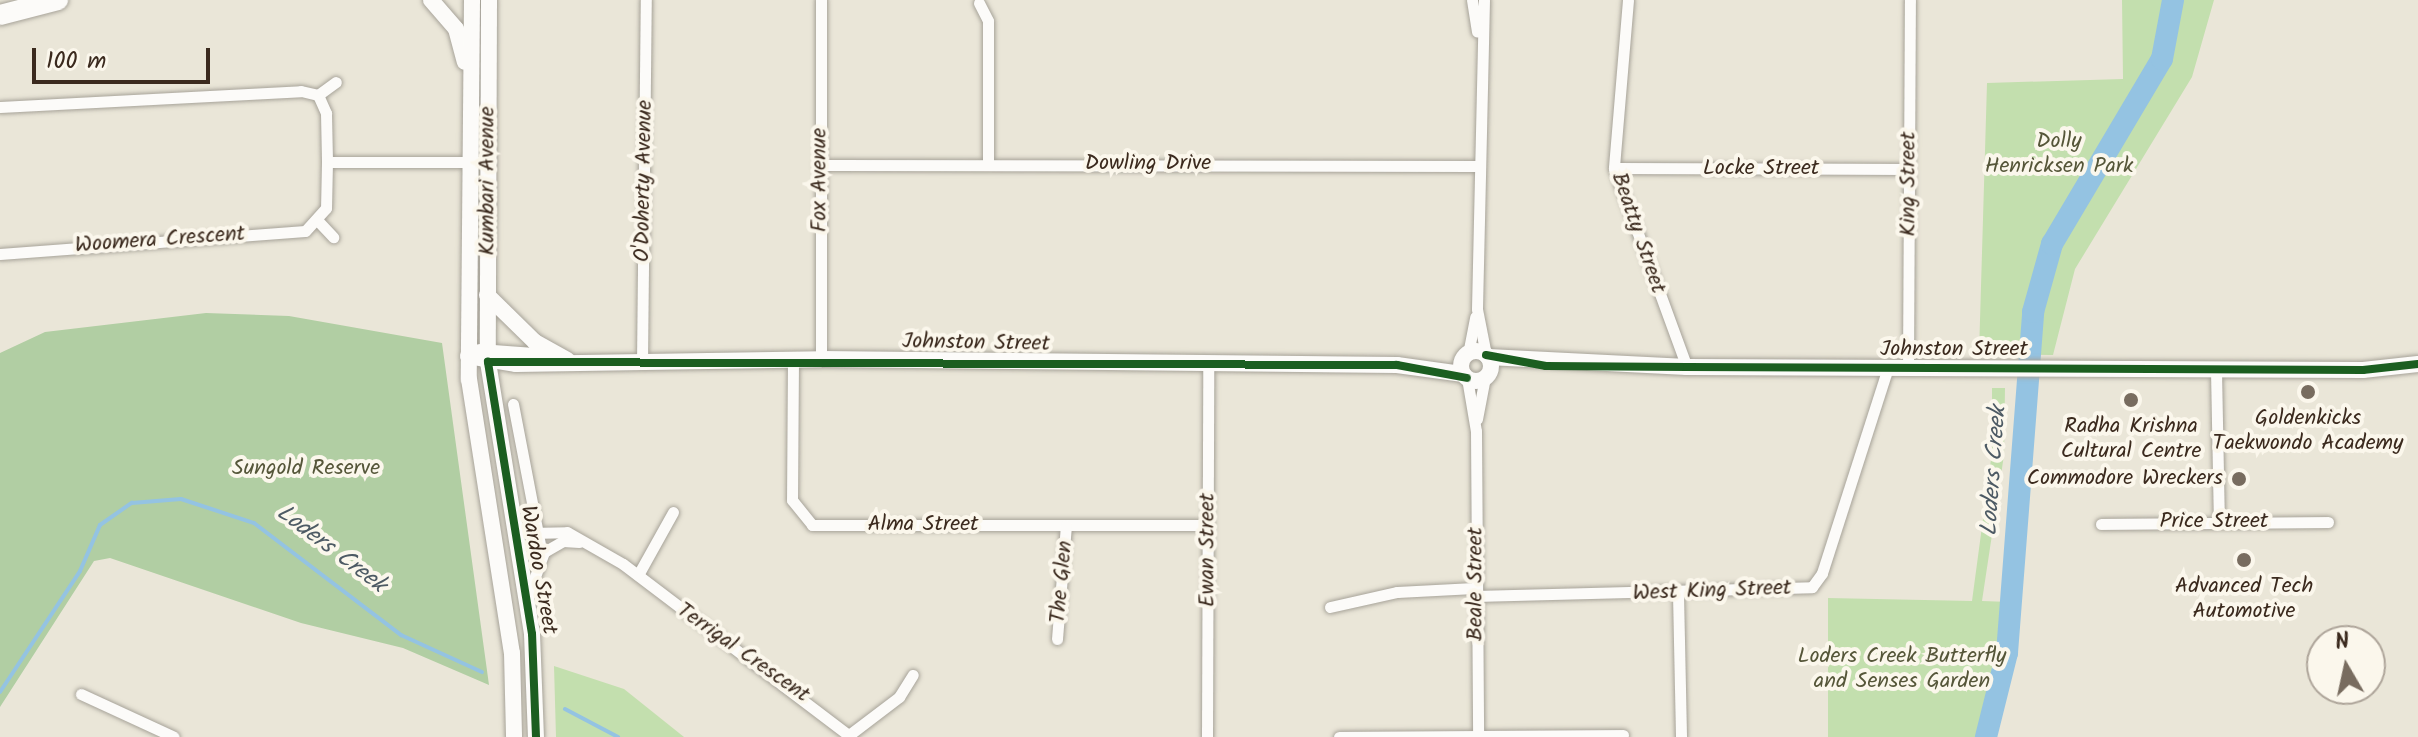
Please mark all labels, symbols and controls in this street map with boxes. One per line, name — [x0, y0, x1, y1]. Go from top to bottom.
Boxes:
scale bar — [36, 32, 214, 82]
text: 100 m — [46, 42, 106, 81]
street label: O'Doherty Avenue — [629, 100, 659, 262]
street label: Kumbari Avenue — [475, 106, 501, 256]
street label: Fox Avenue — [807, 128, 833, 232]
park label: Dolly Henricksen Park — [1985, 128, 2133, 180]
street label: King Street — [1896, 131, 1922, 237]
street label: Dowling Drive — [1085, 151, 1211, 177]
street label: Locke Street — [1703, 156, 1819, 182]
street label: Beatty Street — [1605, 169, 1671, 297]
street label: Woomera Crescent — [74, 221, 246, 259]
street label: Johnston Street — [902, 329, 1050, 357]
street label: Johnston Street — [1880, 337, 2028, 363]
marker: Goldenkicks Taekwondo Academy — [2299, 383, 2317, 401]
marker: Radha Krishna Cultural Centre — [2122, 391, 2140, 409]
water label: Loders Creek — [1975, 405, 2013, 537]
place label: Goldenkicks Taekwondo Academy — [2213, 405, 2403, 456]
place label: Radha Krishna Cultural Centre — [2061, 413, 2201, 464]
park label: Sungold Reserve — [232, 456, 380, 482]
place label: Commodore Wreckers — [2027, 466, 2223, 492]
marker: Commodore Wreckers — [2230, 470, 2248, 488]
street label: Ewan Street — [1195, 493, 1221, 607]
water label: Loders Creek — [271, 498, 391, 600]
street label: Wardoo Street — [514, 504, 562, 636]
street label: Price Street — [2160, 509, 2268, 535]
street label: Alma Street — [867, 512, 979, 538]
street label: Beale Street — [1463, 527, 1489, 641]
street label: The Glen — [1045, 540, 1079, 624]
marker: Advanced Tech Automotive — [2235, 551, 2253, 569]
place label: Advanced Tech Automotive — [2175, 573, 2313, 624]
street label: West King Street — [1632, 575, 1792, 607]
street label: Terrigal Crescent — [671, 597, 815, 709]
text: N — [2333, 624, 2352, 661]
north arrow — [2306, 625, 2386, 705]
park label: Loders Creek Butterfly and Senses Garden — [1798, 643, 2006, 694]

